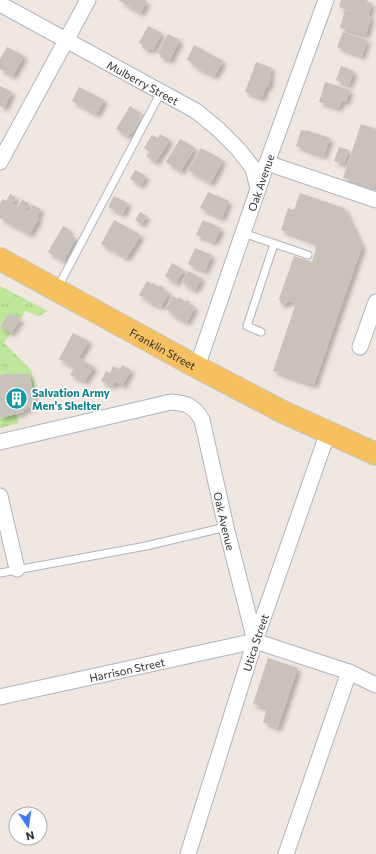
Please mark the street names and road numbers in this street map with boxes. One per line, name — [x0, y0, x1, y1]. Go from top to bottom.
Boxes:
street label: Mulberry Street — [105, 57, 182, 107]
street label: Oak Avenue — [244, 152, 276, 213]
street label: Franklin Street — [128, 325, 199, 372]
street label: Oak Avenue — [212, 490, 238, 552]
street label: Utica Street — [239, 611, 271, 673]
street label: Harrison Street — [88, 654, 166, 684]

